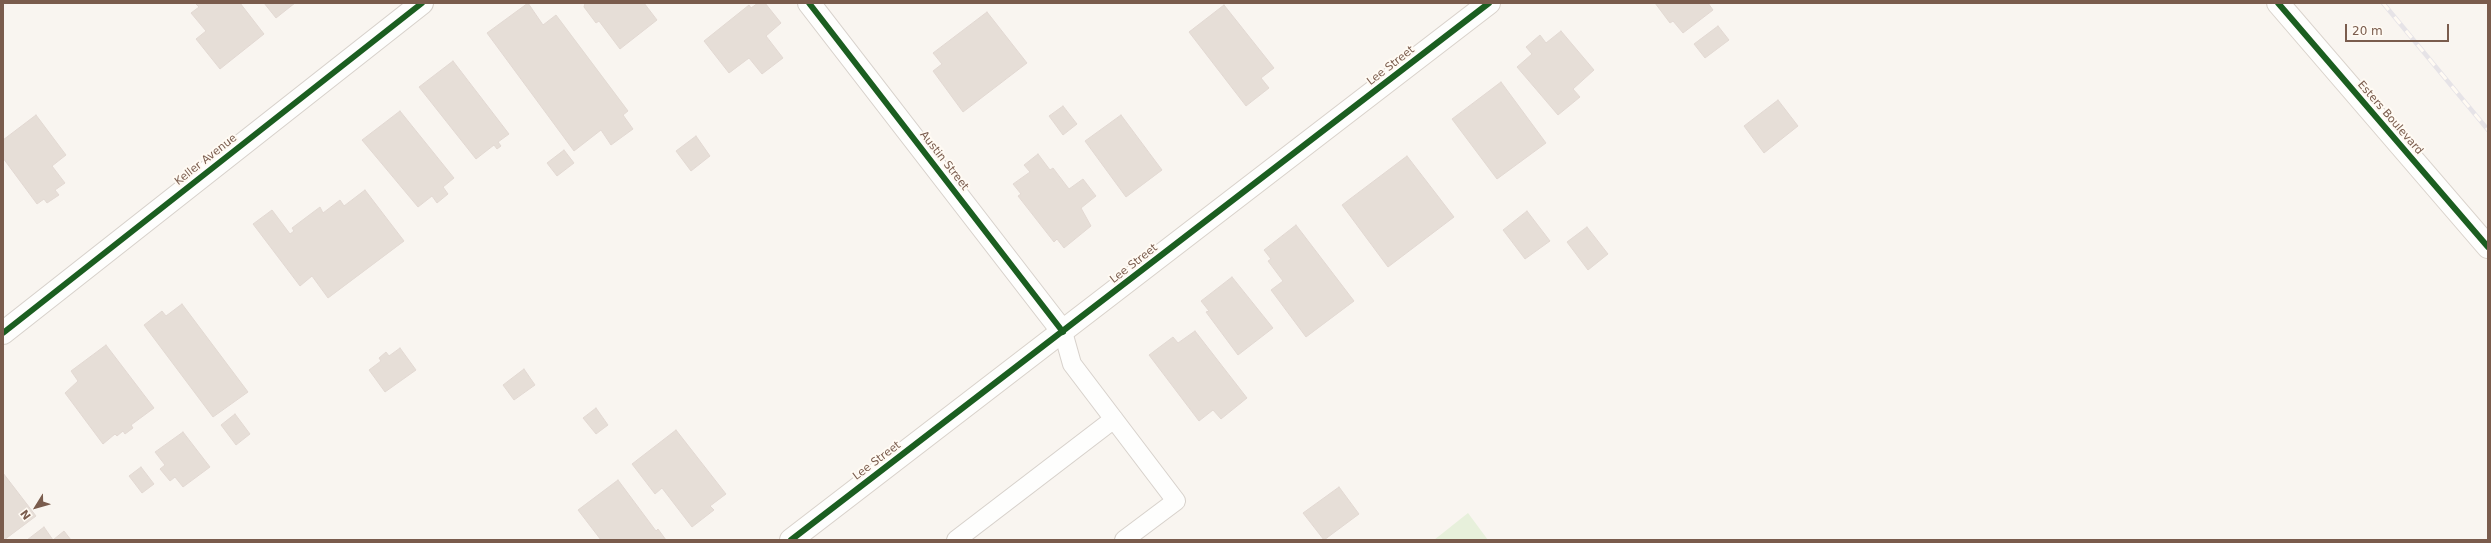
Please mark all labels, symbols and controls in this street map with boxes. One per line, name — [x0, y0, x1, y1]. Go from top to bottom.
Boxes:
scale bar — [2347, 16, 2451, 42]
text: 20 m — [2352, 24, 2383, 38]
street label: Lee Street — [1365, 43, 1417, 89]
street label: Esters Boulevard — [2354, 79, 2426, 157]
street label: Austin Street — [917, 129, 971, 193]
street label: Keller Avenue — [172, 132, 240, 188]
street label: Lee Street — [1108, 241, 1160, 287]
street label: Lee Street — [851, 439, 903, 483]
north arrow — [16, 487, 56, 527]
text: N — [18, 507, 34, 522]

